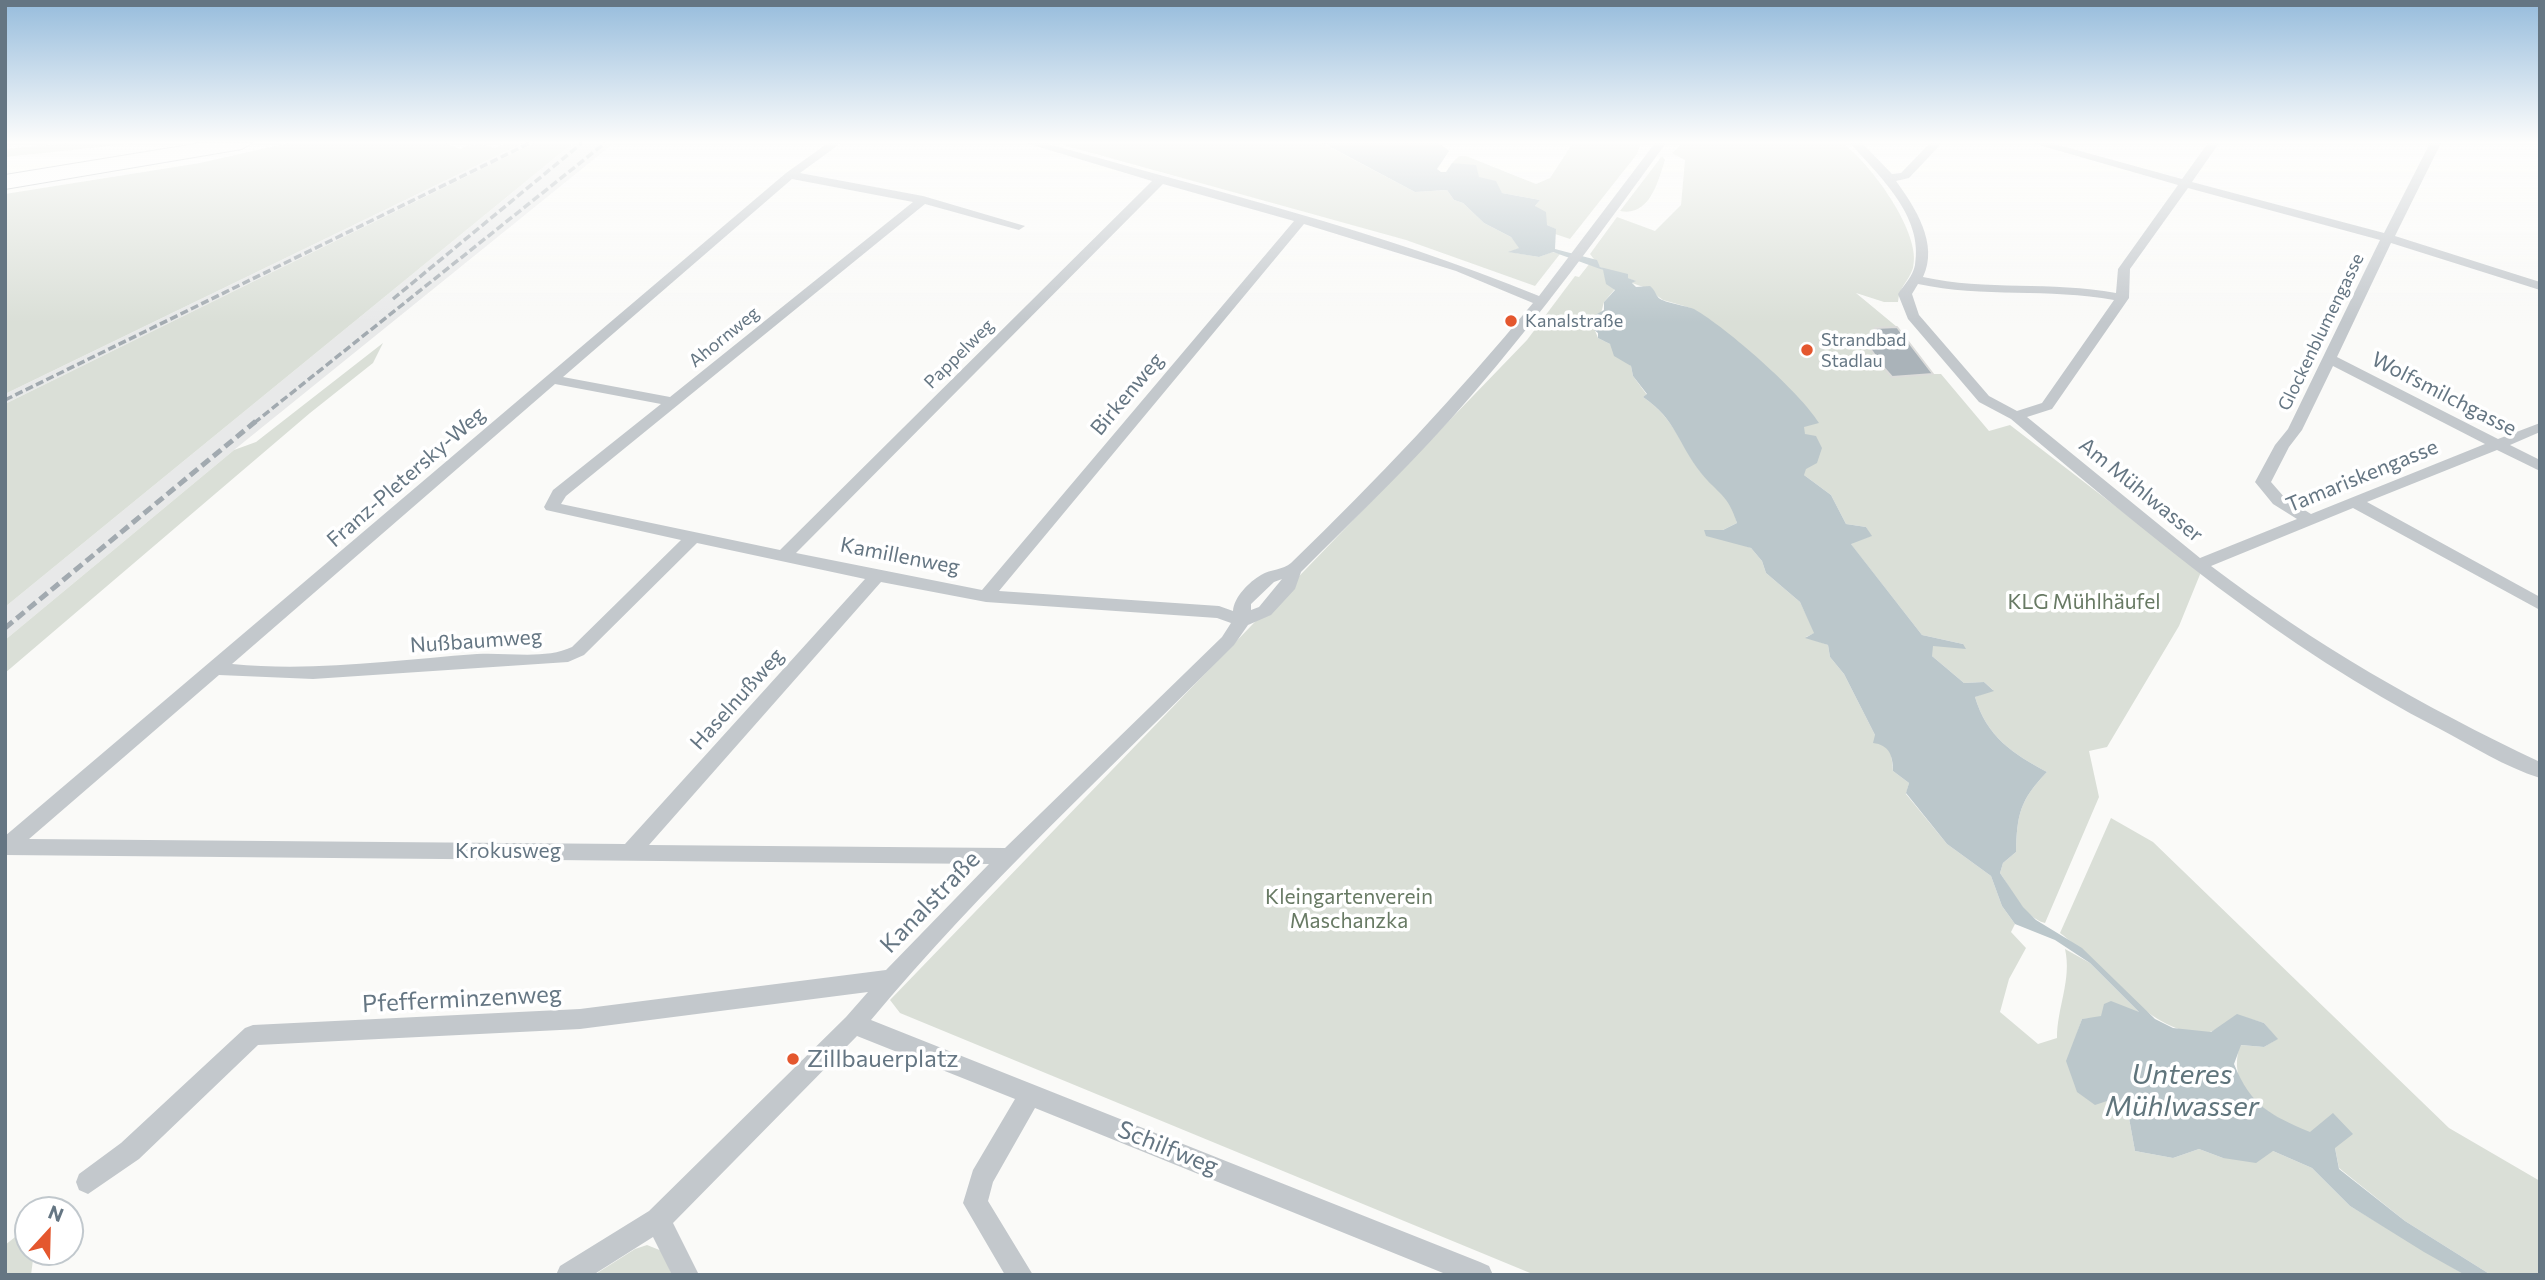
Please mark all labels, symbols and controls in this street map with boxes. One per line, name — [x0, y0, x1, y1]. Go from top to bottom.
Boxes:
street label: Glockenblumengasse — [2274, 250, 2368, 414]
street label: Ahornweg — [685, 302, 763, 372]
place label: Kanalstraße — [1525, 310, 1623, 332]
marker: Kanalstraße — [1503, 313, 1519, 329]
street label: Pappelweg — [920, 315, 998, 393]
place label: Strandbad Stadlau — [1821, 329, 1906, 372]
marker: Strandbad Stadlau — [1799, 342, 1815, 358]
street label: Wolfsmilchgasse — [2367, 347, 2521, 441]
street label: Birkenweg — [1085, 348, 1169, 440]
street label: Franz-Pletersky-Weg — [322, 401, 490, 553]
street label: Am Mühlwasser — [2074, 432, 2208, 548]
street label: Tamariskengasse — [2282, 434, 2442, 518]
street label: Kamillenweg — [838, 532, 962, 580]
park label: KLG Mühlhäufel — [2007, 589, 2161, 615]
street label: Nußbaumweg — [409, 624, 543, 658]
street label: Haselnußweg — [685, 643, 789, 755]
street label: Krokusweg — [455, 838, 561, 864]
street label: Kanalstraße — [874, 845, 986, 959]
park label: Kleingartenverein Maschanzka — [1265, 884, 1433, 934]
street label: Pfefferminzenweg — [361, 979, 563, 1019]
place label: Zillbauerplatz — [807, 1045, 958, 1073]
marker: Zillbauerplatz — [785, 1051, 801, 1067]
water label: Unteres Mühlwasser — [2105, 1058, 2259, 1124]
street label: Schilfweg — [1114, 1115, 1222, 1181]
north arrow — [14, 1196, 84, 1266]
text: N — [45, 1200, 67, 1226]

